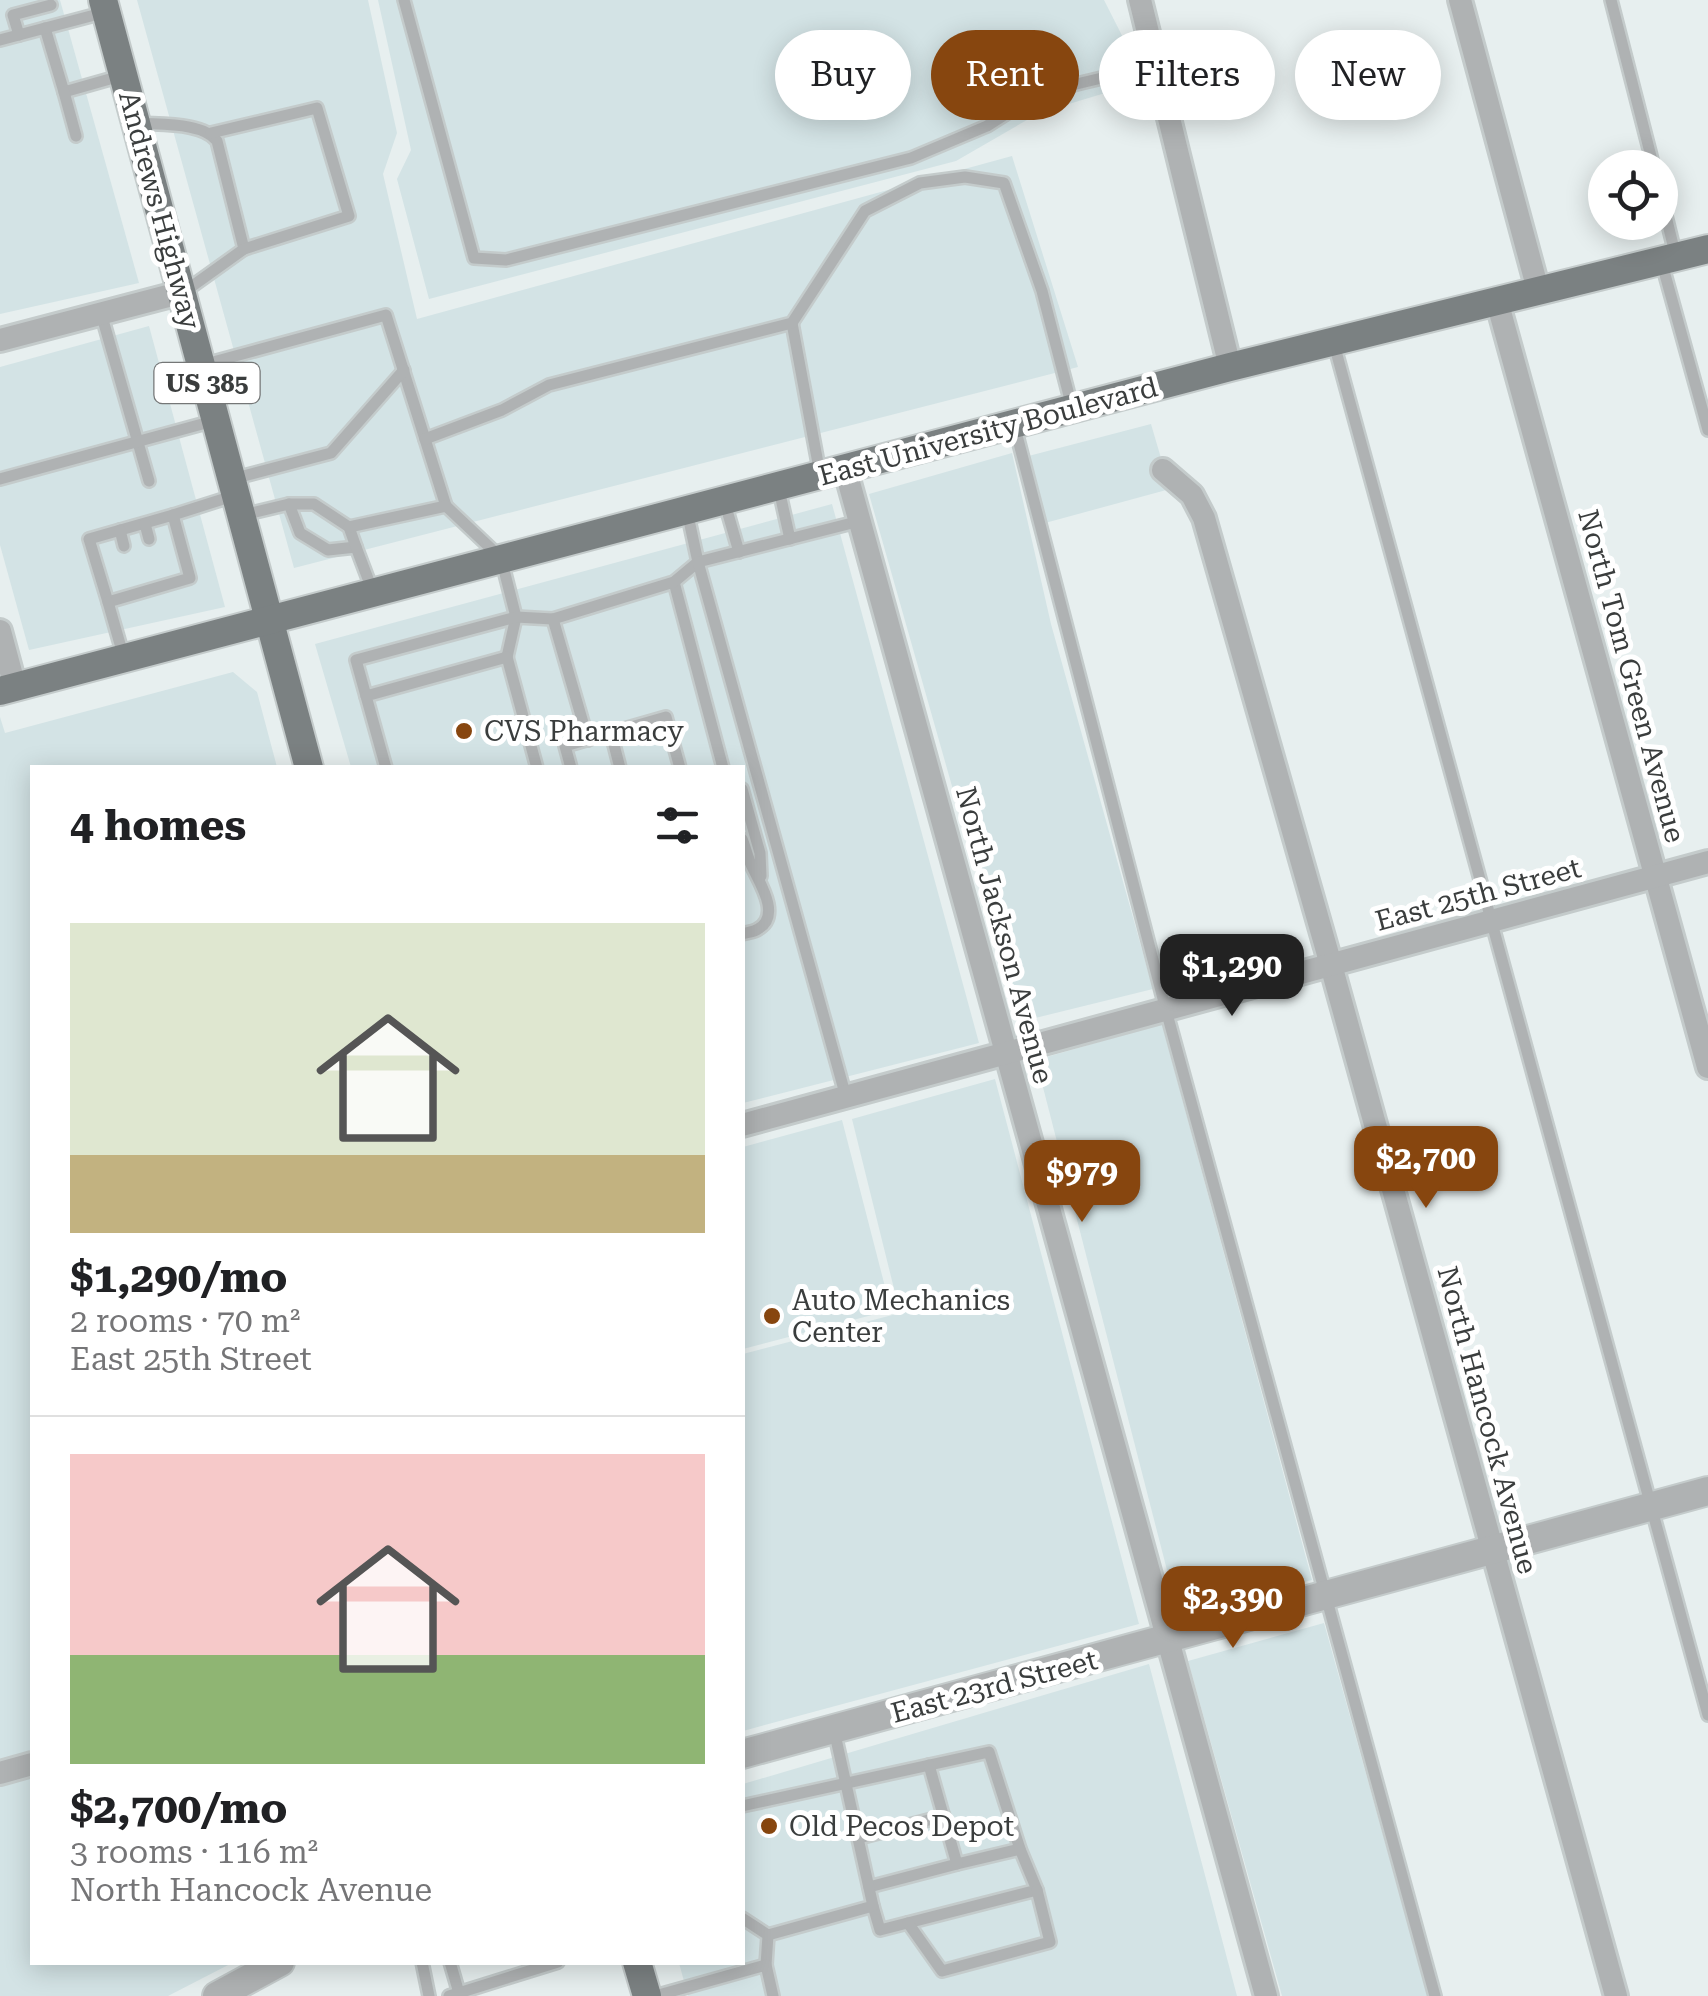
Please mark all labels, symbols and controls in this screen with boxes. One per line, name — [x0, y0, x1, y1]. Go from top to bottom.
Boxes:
chip: Buy — [775, 30, 911, 120]
chip: Rent — [931, 30, 1079, 120]
chip: Filters — [1099, 30, 1275, 120]
chip: New — [1295, 30, 1441, 120]
street label: Andrews Highway — [112, 88, 207, 333]
map controls — [1588, 150, 1678, 240]
button: locate — [1588, 150, 1678, 240]
road number: US 385 — [154, 363, 260, 403]
street label: East University Boulevard — [815, 370, 1161, 493]
street label: North Tom Green Avenue — [1571, 506, 1692, 846]
place label: CVS Pharmacy — [484, 715, 684, 748]
marker: CVS Pharmacy — [453, 720, 475, 742]
street label: North Jackson Avenue — [949, 783, 1060, 1087]
icon: filters — [650, 798, 705, 853]
text: 4 homes — [70, 801, 246, 850]
street label: East 25th Street — [1372, 851, 1584, 938]
pin: $1,290 — [1151, 934, 1313, 1019]
text: $1,290 — [1182, 947, 1282, 985]
icon: home — [298, 988, 478, 1168]
pin: $2,700 — [1345, 1126, 1507, 1211]
text: $2,700 — [1376, 1139, 1476, 1177]
pin: $979 — [1023, 1140, 1141, 1225]
text: $979 — [1046, 1153, 1118, 1191]
text: $1,290/mo — [70, 1253, 287, 1302]
street label: North Hancock Avenue — [1431, 1263, 1544, 1577]
place label: Auto Mechanics Center — [792, 1284, 1010, 1349]
text: 2 rooms · 70 m² — [70, 1302, 300, 1340]
marker: Auto Mechanics Center — [761, 1305, 783, 1327]
text: East 25th Street — [70, 1340, 312, 1378]
icon: home — [298, 1519, 478, 1699]
pin: $2,390 — [1152, 1566, 1314, 1651]
text: $2,390 — [1183, 1579, 1283, 1617]
street label: East 23rd Street — [887, 1643, 1101, 1730]
text: $2,700/mo — [70, 1784, 287, 1833]
place label: Old Pecos Depot — [789, 1810, 1014, 1843]
marker: Old Pecos Depot — [758, 1815, 780, 1837]
text: 3 rooms · 116 m² — [70, 1833, 318, 1871]
text: North Hancock Avenue — [70, 1871, 432, 1909]

